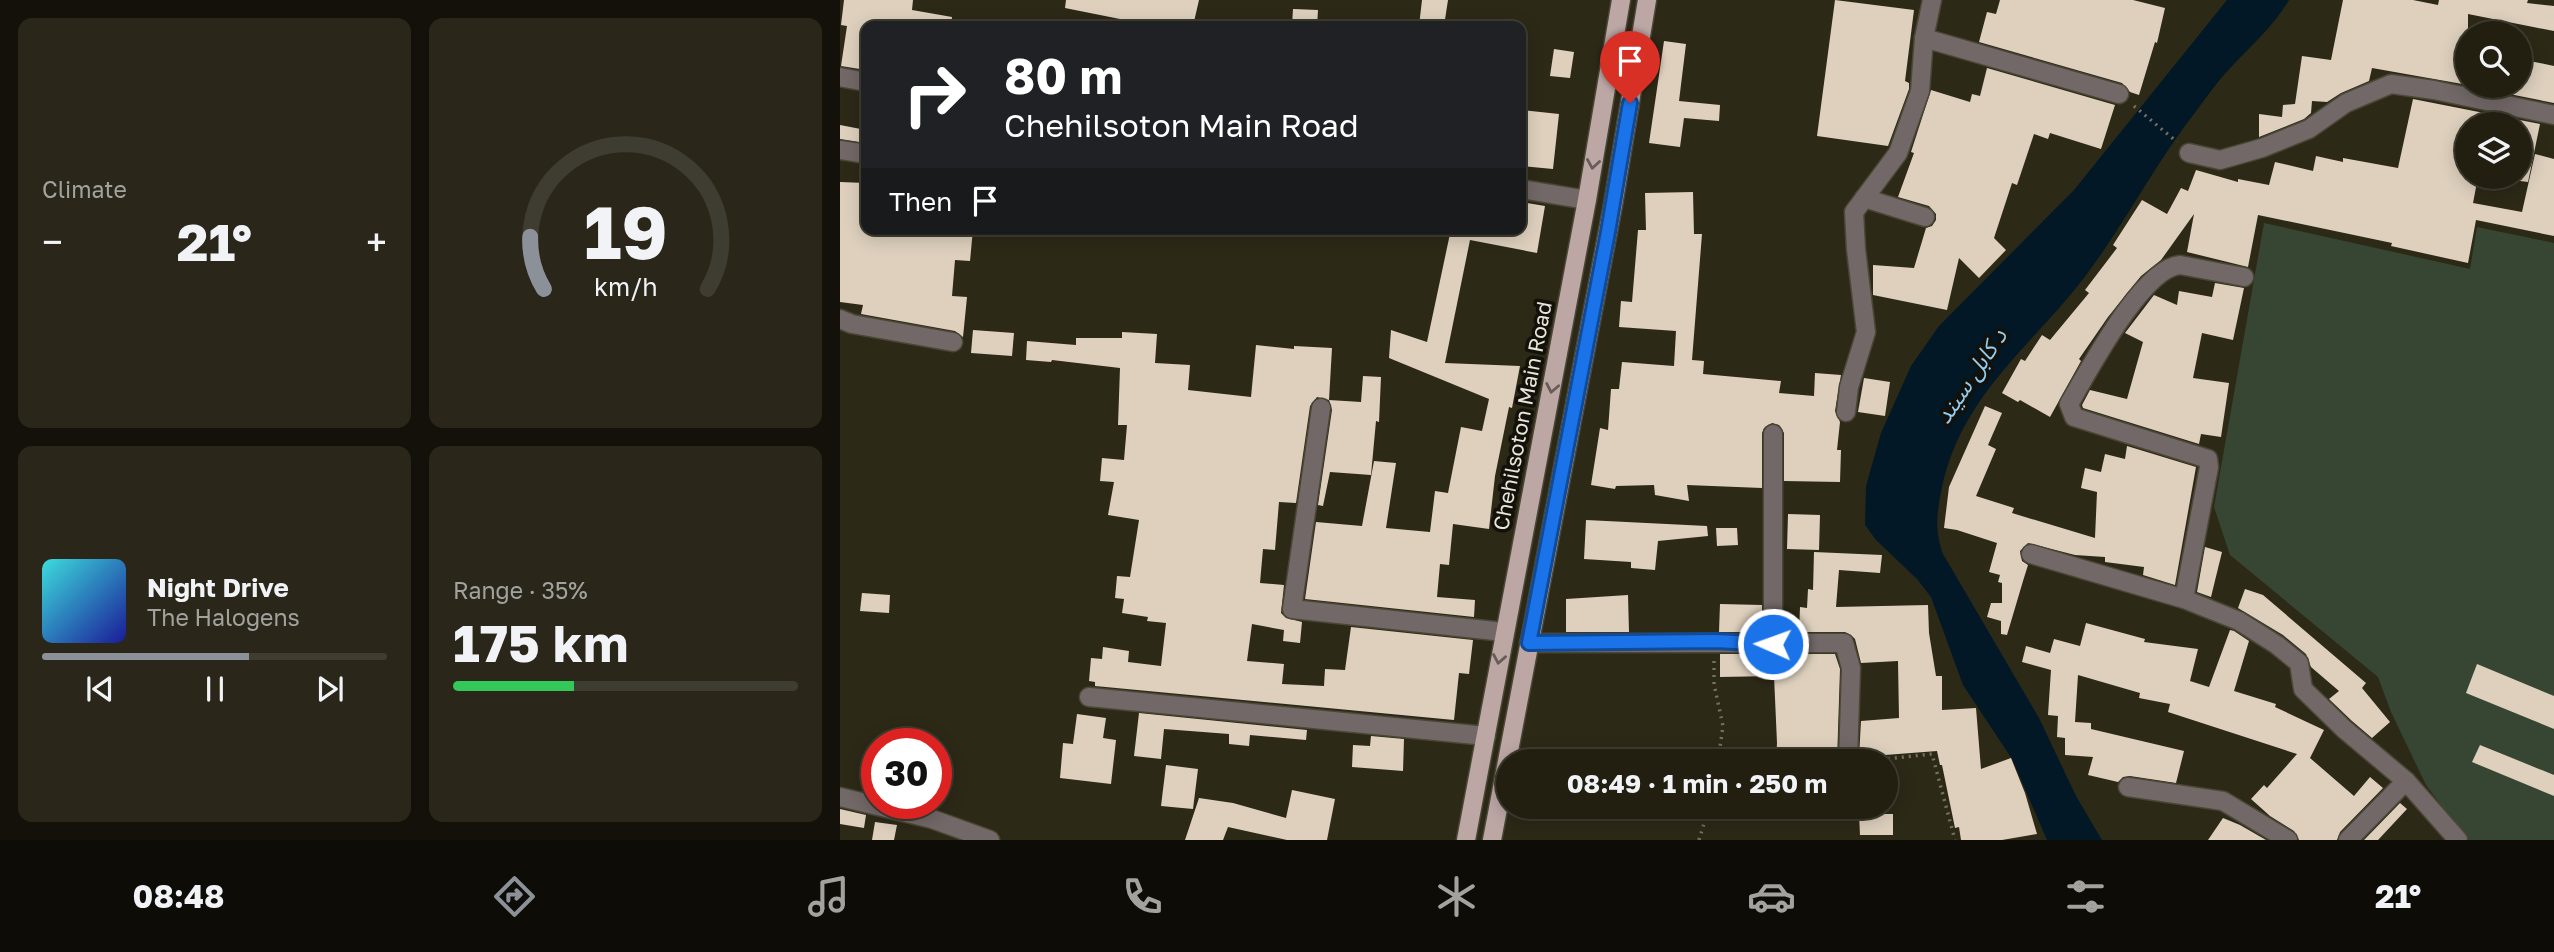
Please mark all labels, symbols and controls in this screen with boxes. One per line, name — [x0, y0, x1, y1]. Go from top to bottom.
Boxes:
map controls — [2455, 21, 2532, 189]
button: search — [2455, 21, 2532, 98]
pin — [1600, 31, 1660, 103]
icon: arrive — [1611, 42, 1649, 80]
text: 80 m — [1004, 46, 1122, 105]
icon: right — [889, 49, 980, 140]
text: Chehilsoton Main Road — [1004, 106, 1359, 144]
button: layers — [2455, 112, 2532, 189]
one-way arrow — [1586, 158, 1601, 170]
text: Climate — [42, 175, 127, 203]
icon: arrive — [966, 182, 1004, 220]
text: Then — [889, 186, 952, 217]
text: 19 — [584, 188, 667, 275]
text: 21° — [177, 210, 252, 272]
text: − — [42, 219, 63, 264]
text: + — [366, 219, 387, 264]
text: km/h — [594, 271, 657, 302]
street label: Chehilsoton Main Road — [1487, 299, 1557, 533]
water label: د کابل سيند — [1928, 322, 2013, 429]
one-way arrow — [1546, 382, 1561, 394]
text: Night Drive — [147, 572, 289, 603]
text: Range · 35% — [453, 576, 588, 604]
text: The Halogens — [147, 603, 300, 631]
position arrow — [1736, 607, 1810, 681]
text: 175 km — [453, 611, 629, 673]
one-way arrow — [1492, 653, 1507, 665]
icon: previous — [81, 670, 119, 708]
icon: pause — [196, 670, 234, 708]
icon: next — [311, 670, 349, 708]
speed limit sign: 30 — [861, 728, 952, 819]
text: 08:49 · 1 min · 250 m — [1567, 768, 1827, 799]
icon: directions — [490, 872, 539, 921]
icon: music — [804, 872, 853, 921]
icon: phone — [1118, 872, 1167, 921]
icon: climate — [1432, 872, 1481, 921]
icon: car — [1747, 872, 1796, 921]
icon: filters — [2061, 872, 2110, 921]
text: 08:48 — [133, 877, 225, 915]
text: 21° — [2375, 877, 2421, 915]

